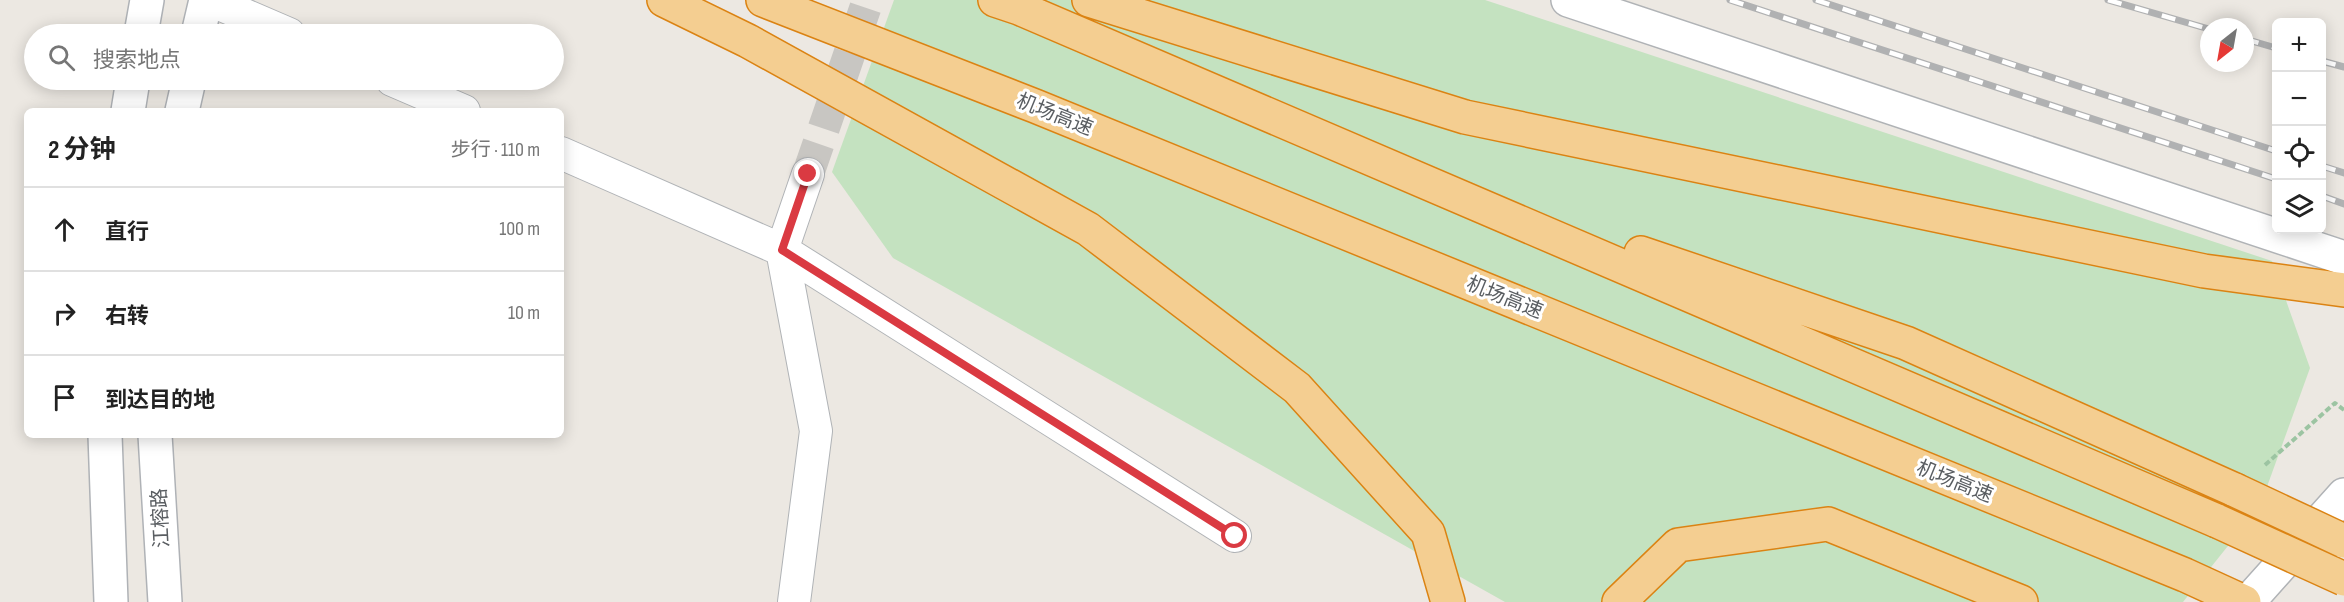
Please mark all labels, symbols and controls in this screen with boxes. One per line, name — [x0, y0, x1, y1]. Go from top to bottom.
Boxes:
north arrow — [2200, 18, 2254, 72]
map controls — [2272, 18, 2326, 234]
button: + — [2272, 18, 2326, 72]
search box — [24, 24, 564, 90]
icon: search — [45, 41, 78, 74]
text: 搜索地点 — [93, 47, 181, 74]
button: − — [2272, 72, 2326, 126]
street label: 机场高速 — [1013, 89, 1096, 141]
button: locate — [2272, 126, 2326, 180]
text: 2 分钟 — [48, 135, 115, 166]
text: 步行 · 110 m — [451, 138, 540, 162]
route end — [794, 160, 820, 186]
button: layers — [2272, 180, 2326, 234]
icon: ahead — [48, 213, 81, 246]
text: 100 m — [499, 217, 540, 241]
text: 直行 — [105, 219, 149, 246]
street label: 机场高速 — [1463, 272, 1546, 324]
icon: right — [48, 297, 81, 330]
text: 10 m — [508, 301, 540, 325]
text: 右转 — [105, 303, 149, 330]
icon: arrive — [48, 381, 81, 414]
text: 到达目的地 — [105, 387, 215, 414]
street label: 机场高速 — [1913, 456, 1996, 508]
street label: 江榕路 — [147, 487, 175, 549]
route start — [1221, 522, 1247, 548]

